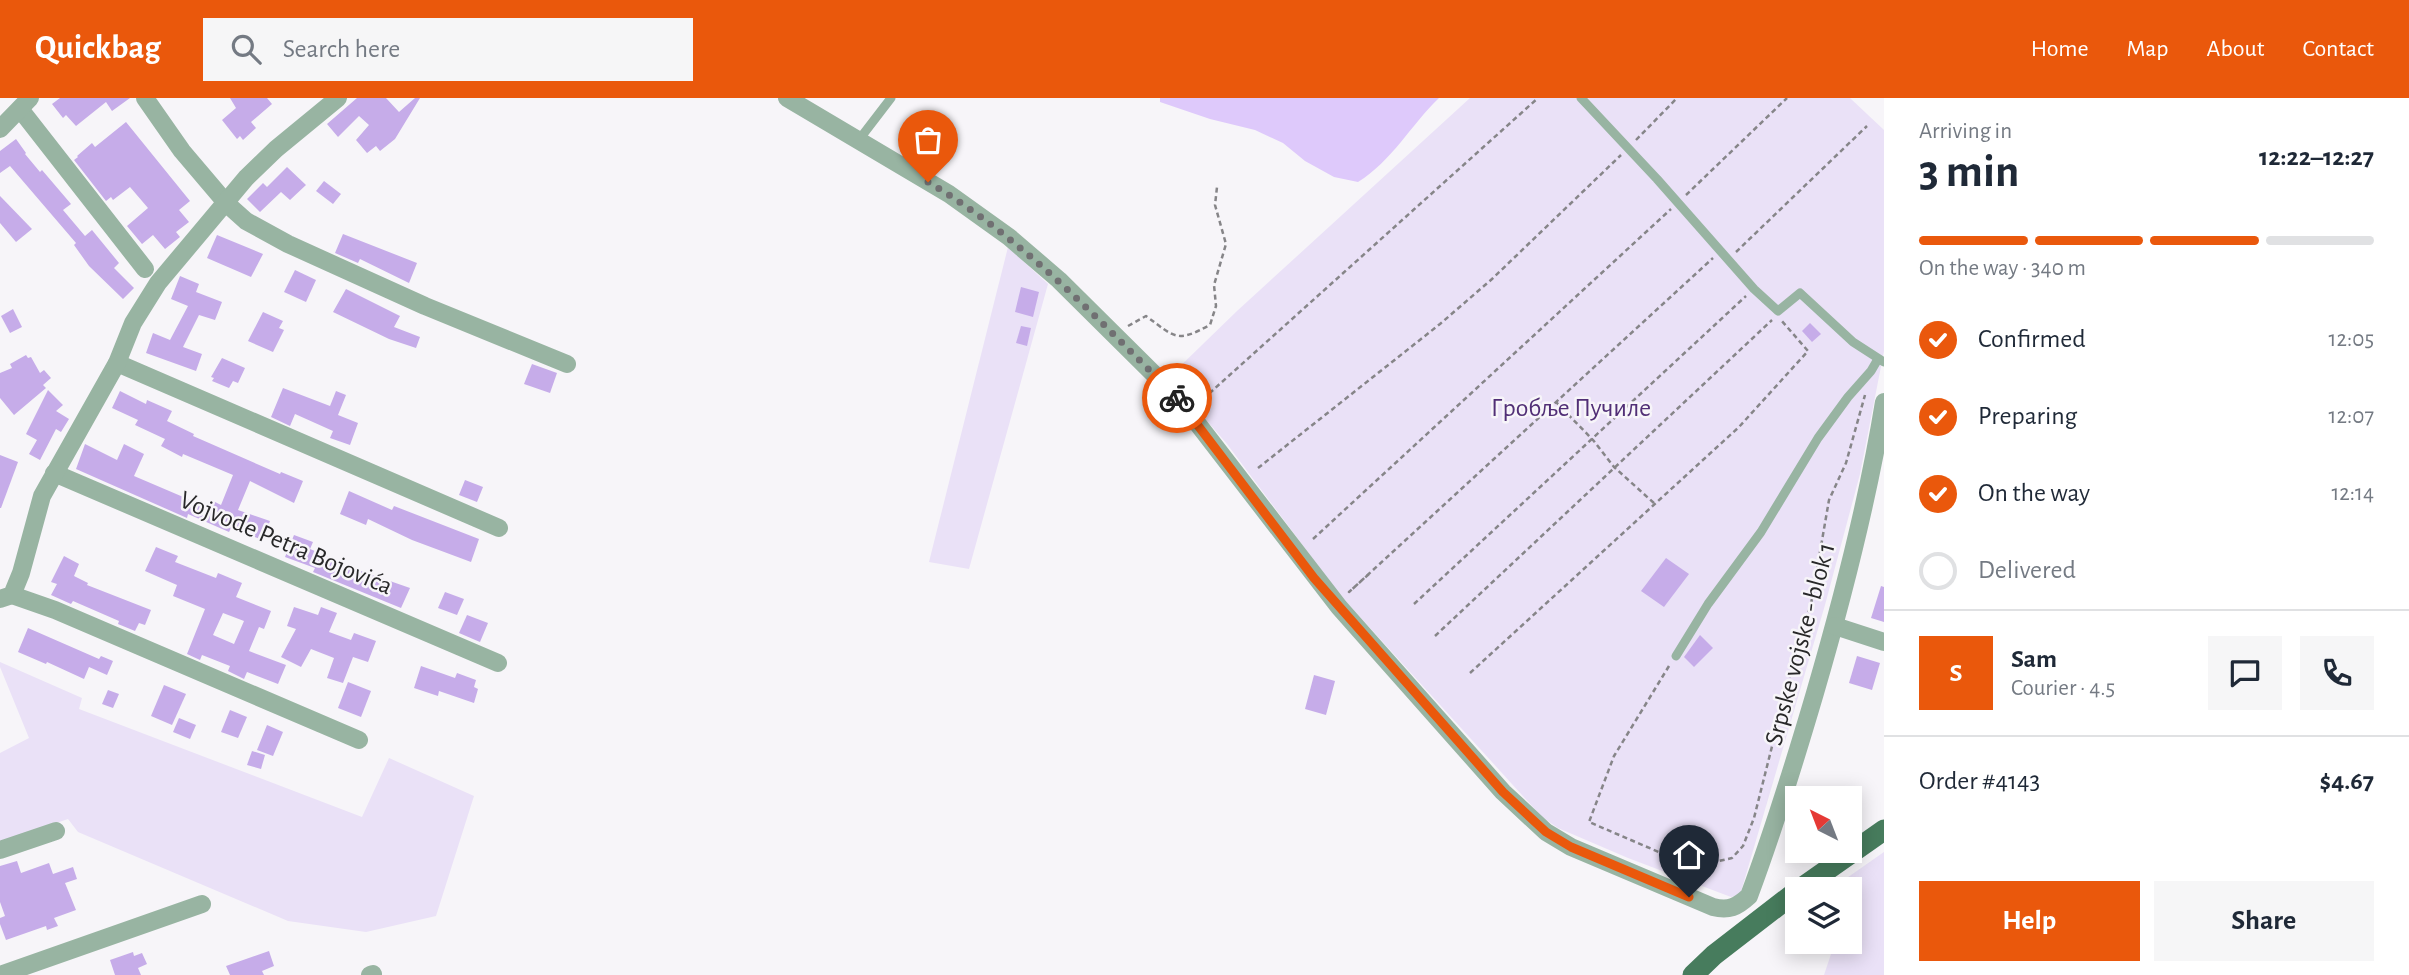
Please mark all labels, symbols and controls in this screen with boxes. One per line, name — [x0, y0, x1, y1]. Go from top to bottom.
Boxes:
search box — [203, 18, 693, 81]
icon: search — [227, 30, 265, 68]
text: Quickbag — [35, 32, 161, 65]
text: Search here — [283, 36, 400, 62]
text: Home — [2031, 37, 2089, 61]
text: Map — [2127, 37, 2169, 61]
text: About — [2207, 37, 2264, 61]
text: Contact — [2302, 37, 2374, 61]
pin — [898, 110, 958, 182]
text: Arriving in — [1919, 120, 2012, 143]
icon: bag — [909, 121, 947, 159]
text: 12:22–12:27 — [2259, 144, 2374, 170]
text: 3 min — [1919, 149, 2019, 195]
text: On the way · 340 m — [1919, 257, 2086, 280]
icon: check — [1919, 321, 1957, 359]
text: Confirmed — [1978, 326, 2086, 352]
text: 12:05 — [2329, 328, 2374, 351]
courier — [1142, 363, 1212, 433]
icon: bike — [1158, 379, 1196, 417]
park label: Гробље Пучиле — [1491, 395, 1651, 421]
icon: check — [1919, 398, 1957, 436]
text: Preparing — [1978, 403, 2077, 429]
text: 12:07 — [2329, 405, 2374, 428]
icon: check — [1919, 475, 1957, 513]
text: On the way — [1978, 480, 2090, 506]
text: 12:14 — [2331, 482, 2374, 505]
street label: Vojvode Petra Bojovića — [176, 486, 396, 600]
street label: Srpske vojske - blok 1 — [1760, 540, 1840, 748]
text: Delivered — [1978, 557, 2076, 583]
button: chat — [2208, 636, 2282, 710]
button: phone — [2300, 636, 2374, 710]
text: Sam — [2011, 646, 2057, 672]
text: S — [1950, 660, 1962, 686]
text: Courier · 4.5 — [2011, 677, 2115, 700]
text: Order #4143 — [1919, 768, 2040, 794]
text: $4.67 — [2319, 768, 2374, 794]
north arrow — [1785, 786, 1862, 863]
map controls — [1785, 786, 1862, 954]
pin — [1659, 825, 1719, 897]
icon: home — [1670, 836, 1708, 874]
button: layers — [1785, 877, 1862, 954]
button: Help — [1919, 881, 2140, 961]
button: Share — [2154, 881, 2374, 961]

